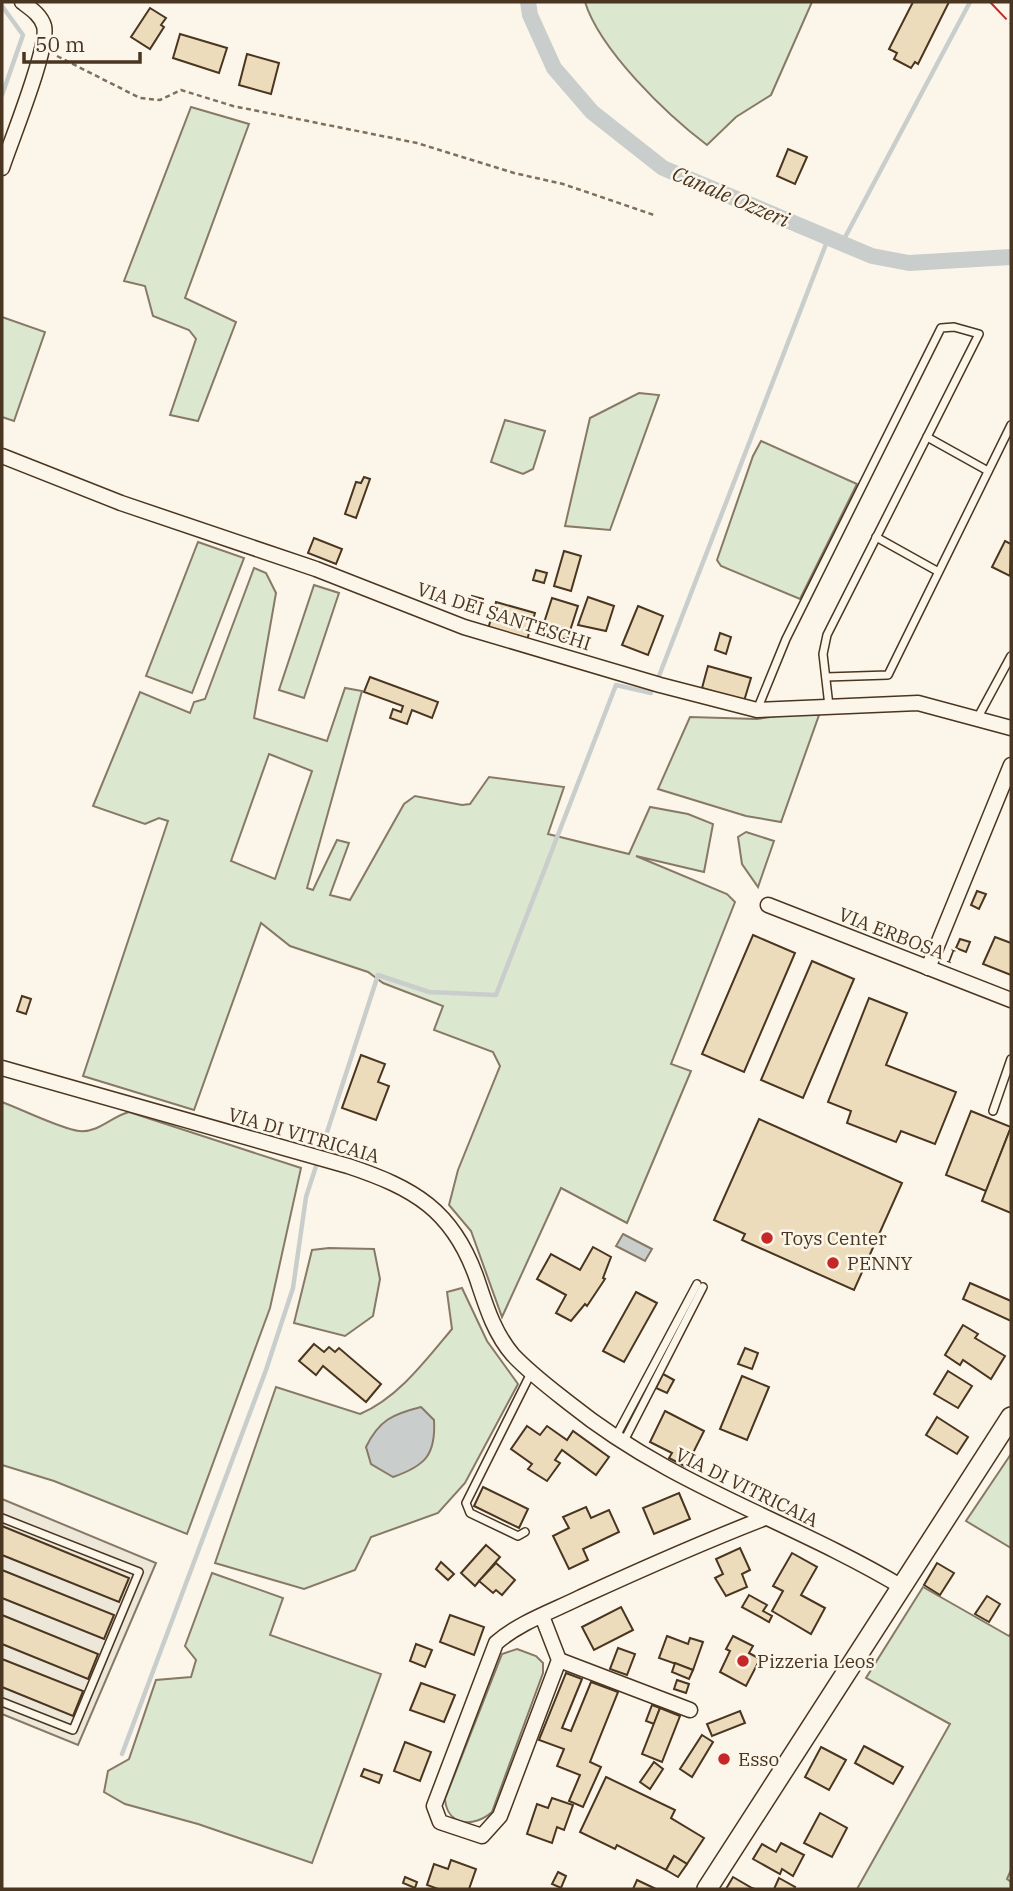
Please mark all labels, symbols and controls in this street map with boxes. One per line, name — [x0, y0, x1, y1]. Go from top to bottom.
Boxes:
scale bar — [24, 21, 140, 65]
text: 50 m — [35, 30, 85, 58]
water label: Canale Ozzeri — [668, 159, 794, 233]
street label: VIA DEI SANTESCHI — [414, 577, 594, 655]
street label: VIA ERBOSA I — [835, 902, 959, 968]
street label: VIA DI VITRICAIA — [225, 1102, 383, 1168]
place label: Toys Center — [781, 1226, 887, 1250]
marker: Toys Center — [759, 1230, 775, 1246]
place label: PENNY — [847, 1251, 913, 1275]
marker: PENNY — [825, 1255, 841, 1271]
street label: VIA DI VITRICAIA — [671, 1442, 823, 1532]
place label: Pizzeria Leos — [757, 1649, 875, 1673]
marker: Pizzeria Leos — [735, 1653, 751, 1669]
place label: Esso — [738, 1747, 779, 1771]
marker: Esso — [716, 1751, 732, 1767]

